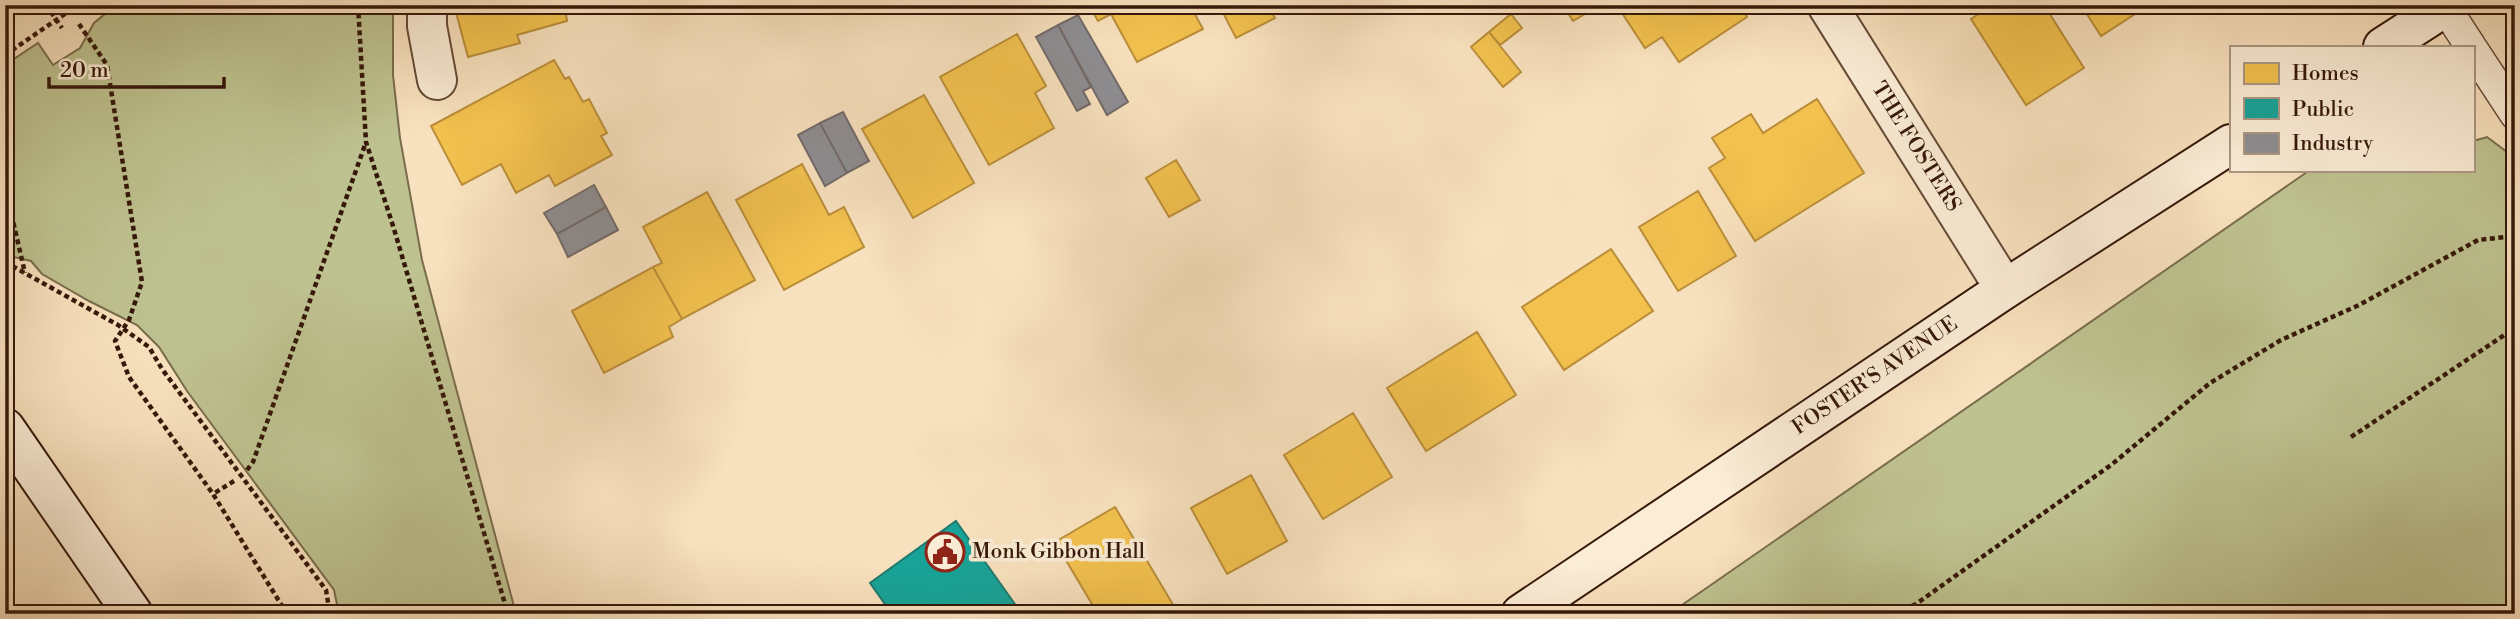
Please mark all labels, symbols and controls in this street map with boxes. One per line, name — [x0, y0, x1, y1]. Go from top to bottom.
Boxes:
scale bar — [49, 46, 224, 90]
legend — [2230, 46, 2474, 172]
text: 20 m — [60, 58, 109, 84]
text: Homes — [2292, 61, 2359, 87]
street label: THE FOSTERS — [1866, 77, 1966, 217]
text: Public — [2292, 97, 2354, 123]
text: Industry — [2292, 131, 2374, 157]
street label: FOSTER'S AVENUE — [1787, 311, 1963, 441]
public building icon: Monk Gibbon Hall — [924, 531, 966, 573]
place label: Monk Gibbon Hall — [972, 539, 1145, 565]

